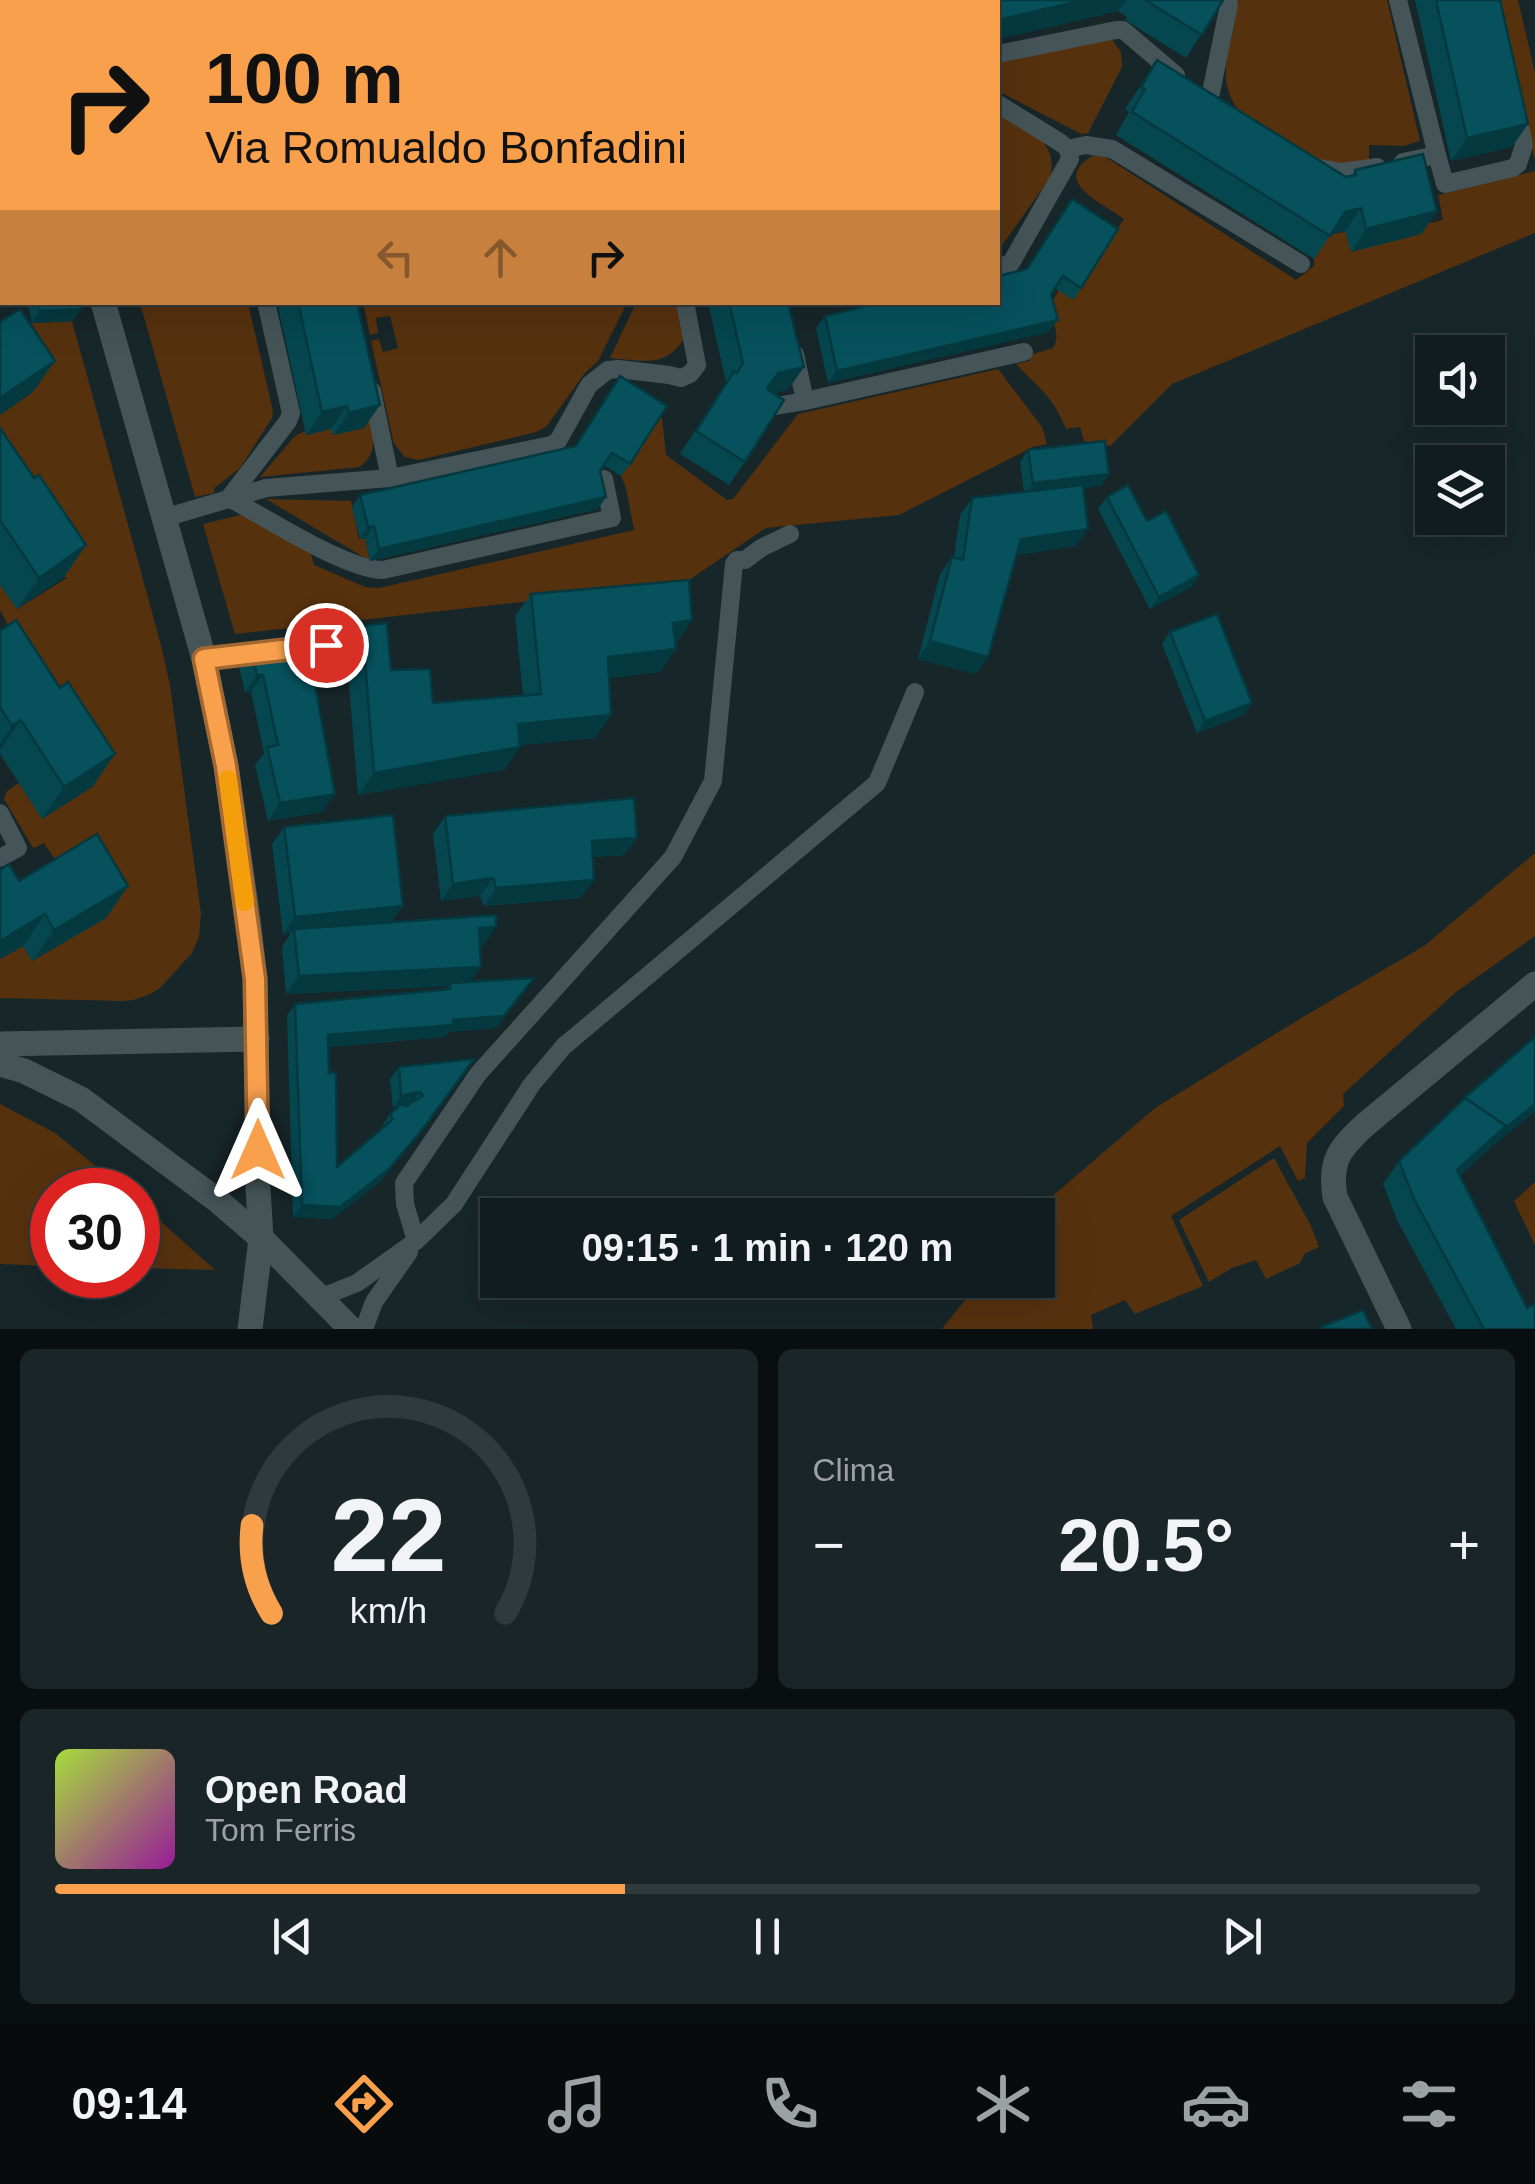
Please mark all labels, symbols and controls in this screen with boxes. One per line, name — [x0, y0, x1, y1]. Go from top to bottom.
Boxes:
icon: right — [40, 40, 170, 170]
text: 100 m — [205, 40, 403, 118]
text: Via Romualdo Bonfadini — [205, 122, 687, 173]
icon: left — [368, 230, 423, 285]
icon: ahead — [473, 230, 528, 285]
icon: right — [578, 230, 633, 285]
map controls — [1415, 335, 1505, 535]
button: sound — [1415, 335, 1505, 425]
button: layers — [1415, 445, 1505, 535]
pin — [284, 603, 369, 688]
icon: arrive — [299, 618, 354, 673]
position arrow — [206, 1098, 310, 1202]
speed limit sign: 30 — [30, 1168, 160, 1298]
text: 09:15 · 1 min · 120 m — [582, 1227, 953, 1269]
text: Clima — [813, 1452, 894, 1488]
text: 22 — [331, 1477, 447, 1593]
text: 20.5° — [1058, 1503, 1234, 1587]
text: − — [813, 1514, 845, 1576]
text: + — [1448, 1514, 1480, 1576]
text: km/h — [350, 1591, 427, 1631]
text: Open Road — [205, 1769, 408, 1811]
text: Tom Ferris — [205, 1812, 356, 1848]
icon: previous — [265, 1909, 320, 1964]
icon: pause — [740, 1909, 795, 1964]
icon: next — [1215, 1909, 1270, 1964]
icon: directions — [329, 2069, 399, 2139]
icon: music — [542, 2069, 612, 2139]
icon: phone — [755, 2069, 825, 2139]
icon: climate — [968, 2069, 1038, 2139]
icon: car — [1181, 2069, 1251, 2139]
icon: filters — [1394, 2069, 1464, 2139]
text: 09:14 — [71, 2078, 187, 2129]

